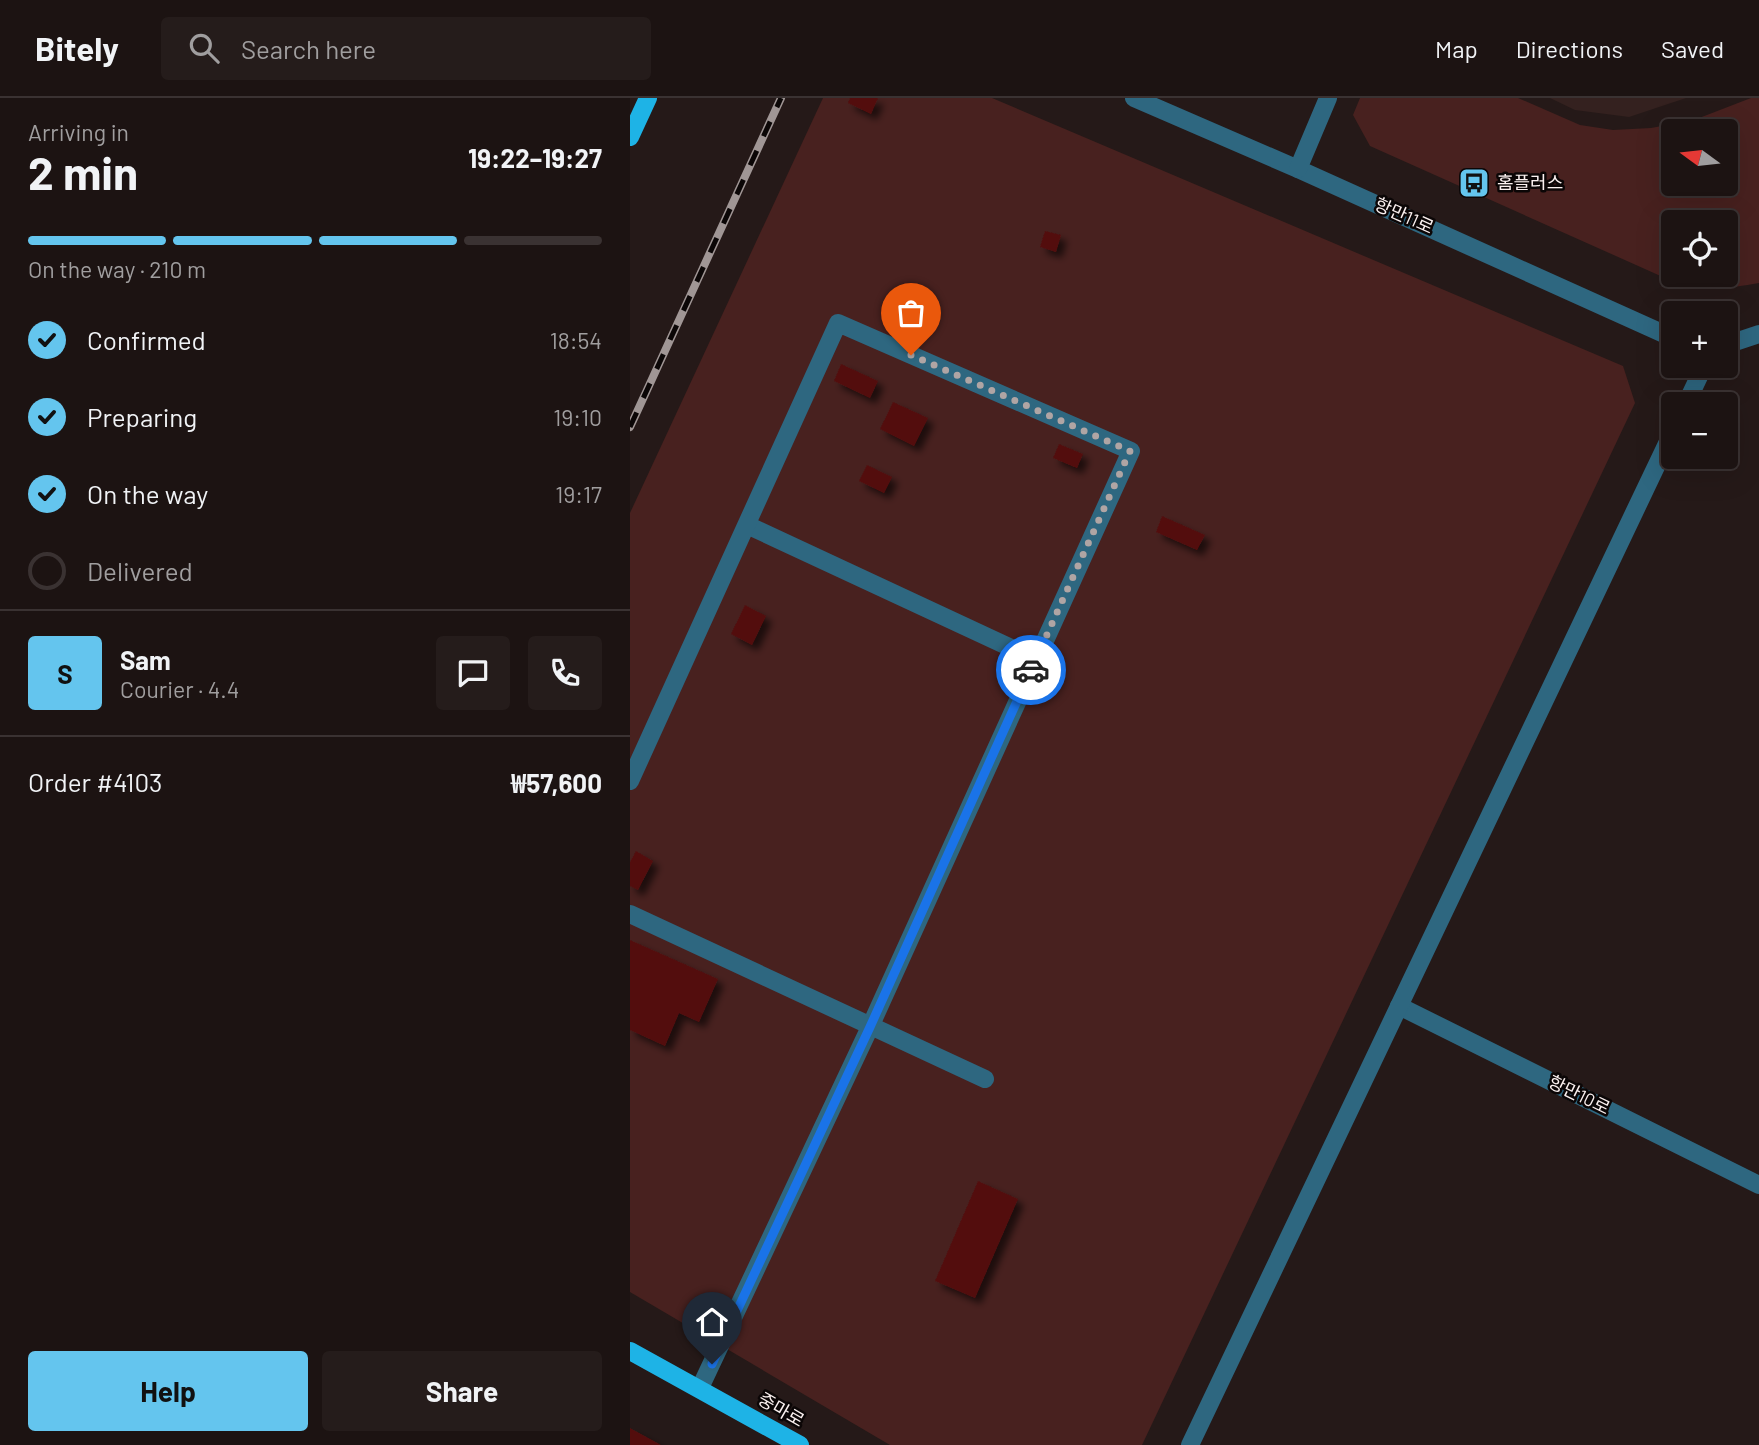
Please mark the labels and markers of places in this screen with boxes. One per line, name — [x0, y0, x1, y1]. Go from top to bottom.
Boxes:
bus stop icon: 홈플러스 — [1457, 166, 1491, 200]
place label: 홈플러스 — [1497, 171, 1563, 193]
pin — [881, 283, 941, 355]
pin — [682, 1292, 742, 1364]

